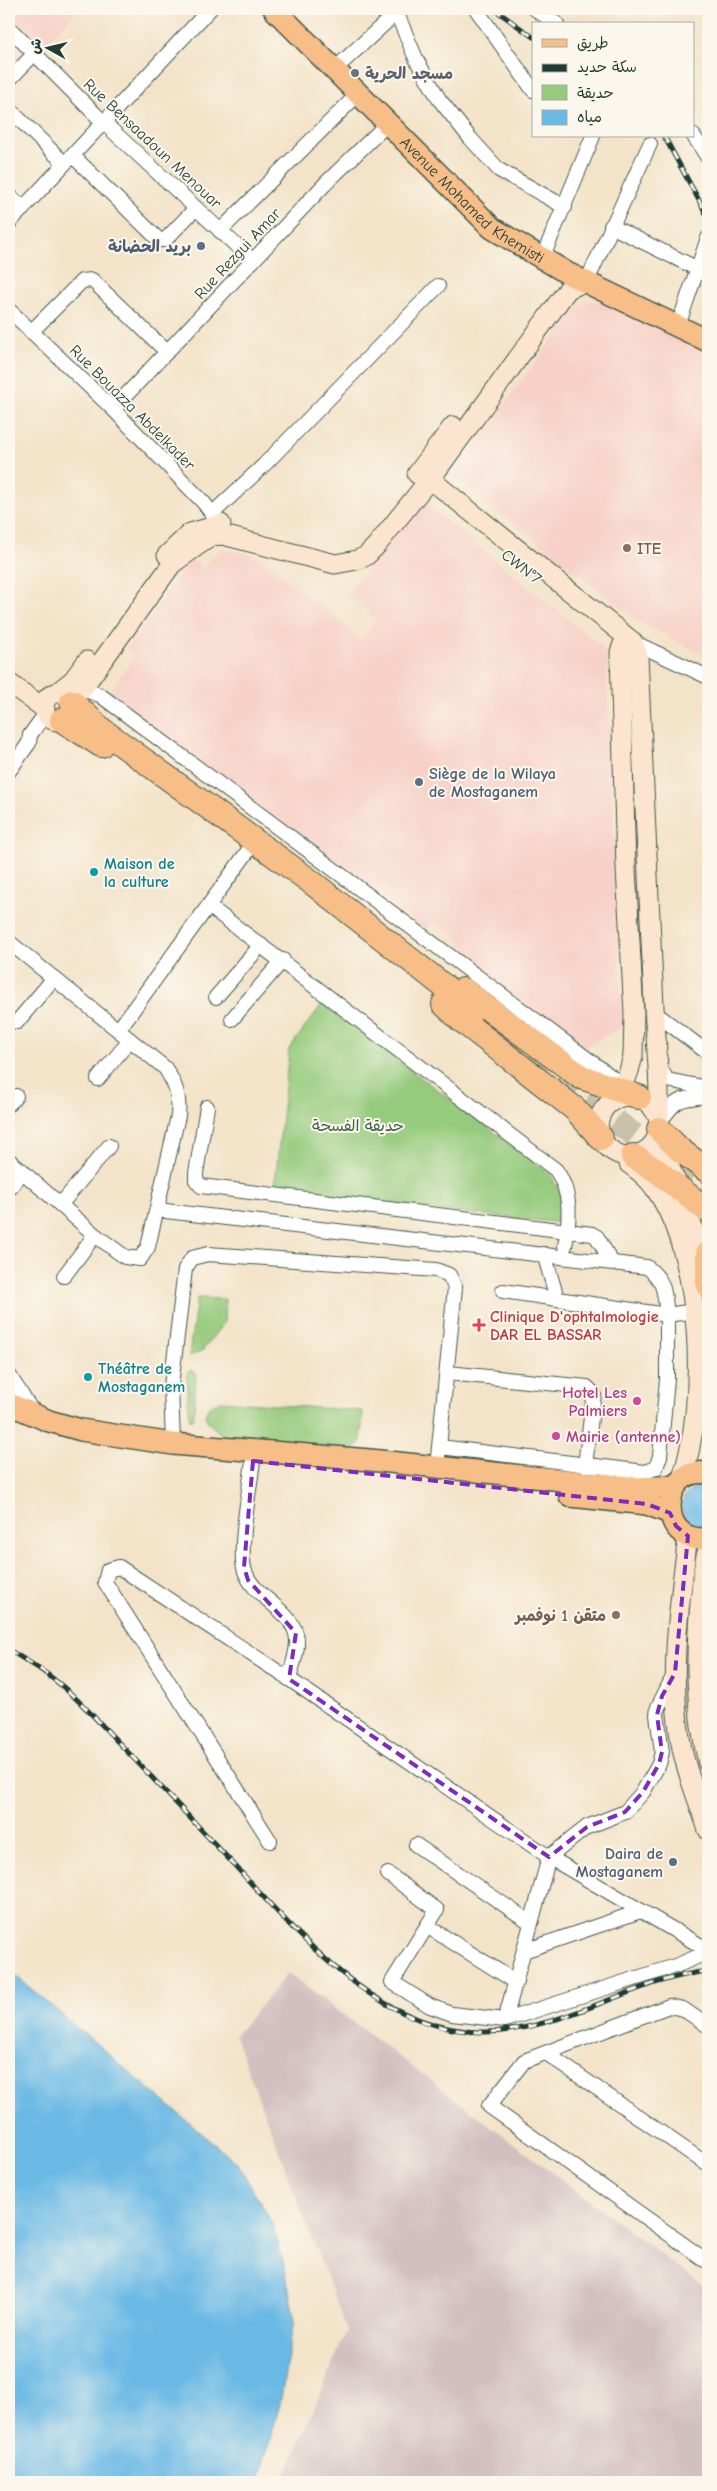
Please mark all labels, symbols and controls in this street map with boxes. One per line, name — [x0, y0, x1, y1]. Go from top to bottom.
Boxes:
north arrow — [22, 22, 72, 72]
legend — [532, 22, 694, 138]
text: طريق — [577, 34, 609, 52]
text: ش — [26, 37, 45, 55]
text: سكة حديد — [577, 58, 637, 76]
place label: مسجد الحرية — [365, 65, 453, 83]
marker: مسجد الحرية — [349, 67, 361, 79]
street label: Rue Bensaadoun Menouar — [80, 75, 225, 213]
text: حديقة — [577, 84, 614, 102]
text: مياه — [577, 108, 602, 126]
street label: Avenue Mohamed Khemisti — [396, 133, 547, 267]
street label: Rue Rezgui Amar — [191, 204, 285, 303]
place label: بريد الحضانة — [108, 238, 191, 256]
marker: بريد الحضانة — [195, 240, 207, 252]
street label: Rue Bouazza Abdelkader — [66, 341, 199, 474]
place label: ITE — [637, 540, 662, 558]
marker: ITE — [621, 542, 633, 554]
street label: CWN°7 — [498, 546, 545, 588]
place label: Siège de la Wilaya de Mostaganem — [429, 765, 556, 801]
marker: Siège de la Wilaya de Mostaganem — [413, 776, 425, 788]
place label: Maison de la culture — [104, 855, 175, 891]
marker: Maison de la culture — [88, 866, 100, 878]
park label: حديقة الفسحة — [312, 1117, 404, 1135]
place label: Clinique D'ophtalmologie DAR EL BASSAR — [490, 1308, 659, 1344]
marker: Clinique D'ophtalmologie DAR EL BASSAR — [472, 1318, 486, 1332]
place label: Théâtre de Mostaganem — [98, 1360, 185, 1396]
marker: Théâtre de Mostaganem — [82, 1371, 94, 1383]
place label: Hotel Les Palmiers — [562, 1384, 627, 1420]
marker: Hotel Les Palmiers — [631, 1395, 643, 1407]
place label: Mairie (antenne) — [566, 1428, 681, 1446]
marker: Mairie (antenne) — [550, 1430, 562, 1442]
place label: متقن 1 نوفمبر — [514, 1607, 606, 1626]
marker: متقن 1 نوفمبر — [610, 1609, 622, 1621]
place label: Daira de Mostaganem — [576, 1845, 663, 1881]
marker: Daira de Mostaganem — [667, 1856, 679, 1868]

